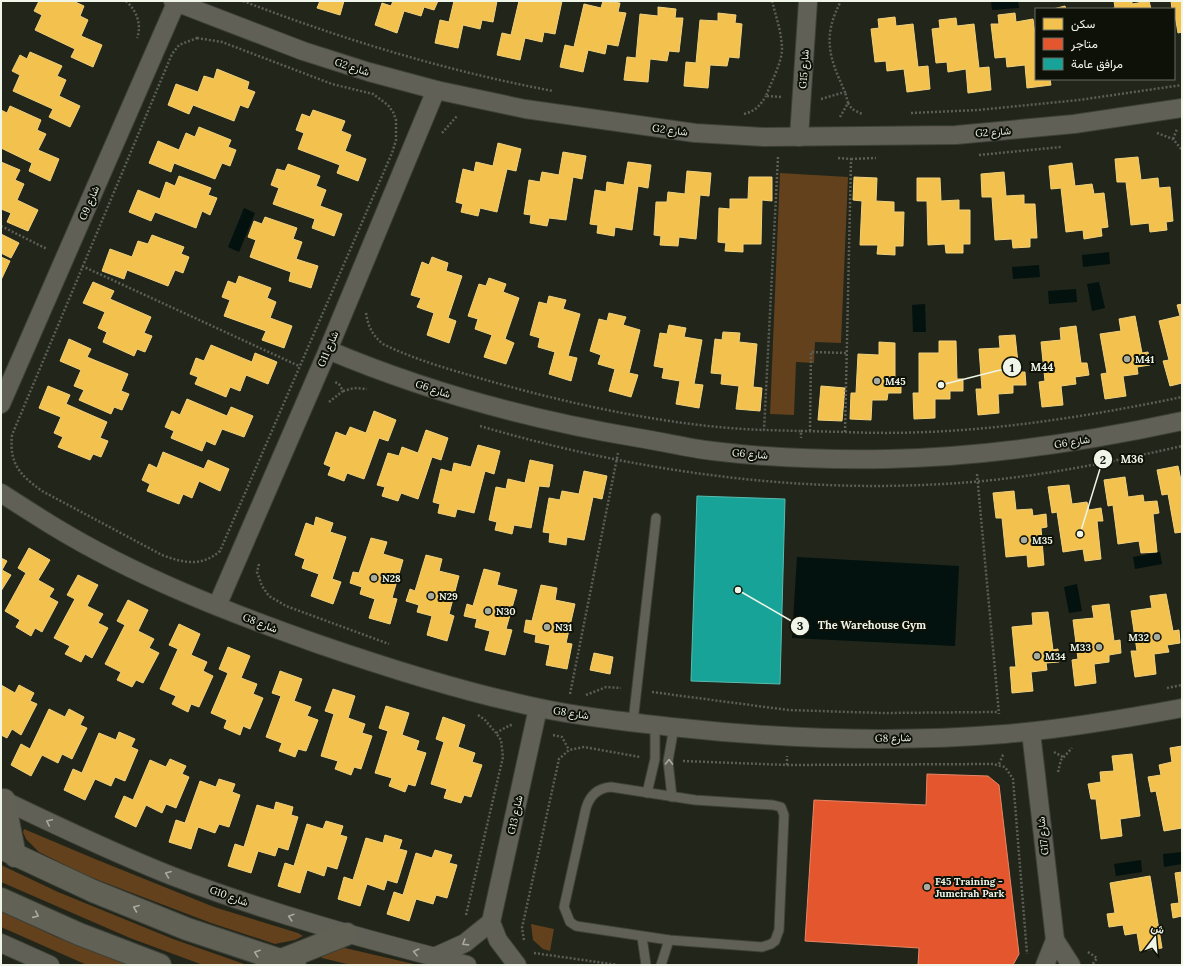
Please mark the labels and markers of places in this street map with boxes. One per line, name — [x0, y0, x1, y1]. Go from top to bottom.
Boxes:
place label: M41 — [1135, 353, 1154, 366]
marker: M41 — [1122, 354, 1132, 364]
callout: M44 — [1002, 356, 1061, 379]
place label: M45 — [885, 375, 906, 388]
marker: M45 — [872, 376, 882, 386]
callout: M36 — [1093, 448, 1152, 471]
place label: M35 — [1032, 534, 1053, 547]
marker: M35 — [1019, 535, 1029, 545]
place label: N28 — [382, 572, 401, 585]
marker: N28 — [369, 573, 379, 583]
place label: N29 — [439, 590, 458, 603]
marker: N29 — [426, 591, 436, 601]
place label: N30 — [496, 605, 516, 618]
marker: N30 — [483, 606, 493, 616]
callout: The Warehouse Gym — [790, 614, 934, 637]
place label: N31 — [555, 621, 572, 634]
marker: N31 — [542, 622, 552, 632]
place label: M32 — [1128, 631, 1149, 644]
marker: M32 — [1152, 632, 1162, 642]
place label: M33 — [1070, 641, 1091, 654]
marker: M33 — [1094, 642, 1104, 652]
place label: M34 — [1045, 650, 1066, 663]
marker: M34 — [1032, 651, 1042, 661]
place label: F45 Training - Jumeirah Park — [935, 875, 1004, 900]
marker: F45 Training - Jumeirah Park — [922, 882, 932, 892]

